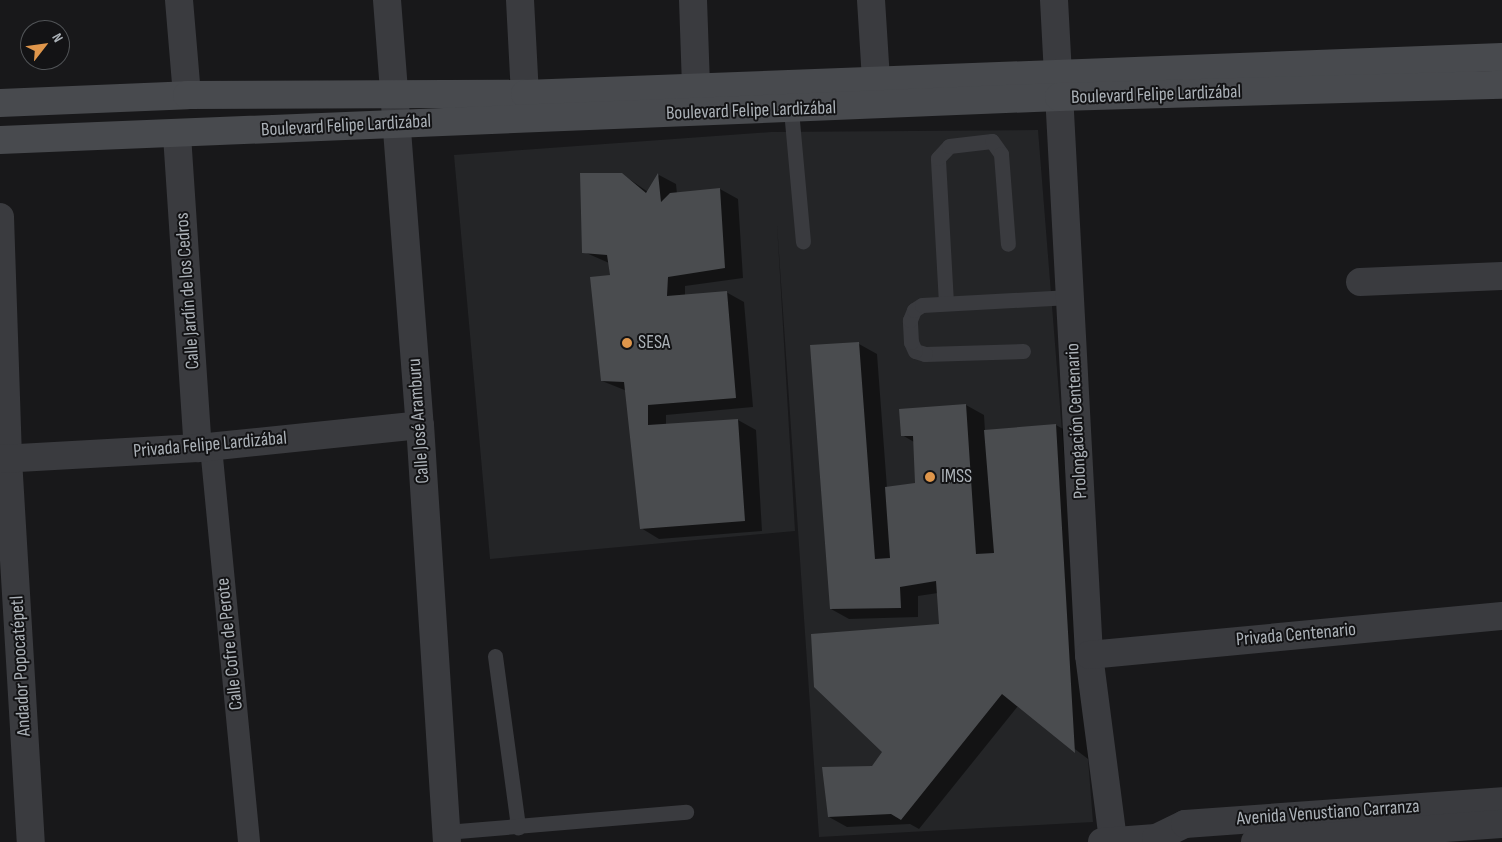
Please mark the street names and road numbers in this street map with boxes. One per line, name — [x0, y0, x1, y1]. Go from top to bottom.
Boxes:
street label: Boulevard Felipe Lardizábal — [1071, 81, 1241, 109]
street label: Boulevard Felipe Lardizábal — [666, 97, 836, 125]
street label: Boulevard Felipe Lardizábal — [260, 110, 432, 142]
street label: Calle Jardín de los Cedros — [171, 212, 205, 370]
street label: Prolongación Centenario — [1062, 343, 1092, 499]
street label: Calle José Aramburu — [403, 358, 435, 484]
street label: Privada Felipe Lardizábal — [132, 427, 288, 463]
street label: Calle Cofre de Perote — [212, 577, 248, 711]
street label: Andador Popocatépetl — [6, 595, 36, 737]
street label: Privada Centenario — [1235, 618, 1357, 652]
street label: Avenida Venustiano Carranza — [1236, 795, 1420, 831]

